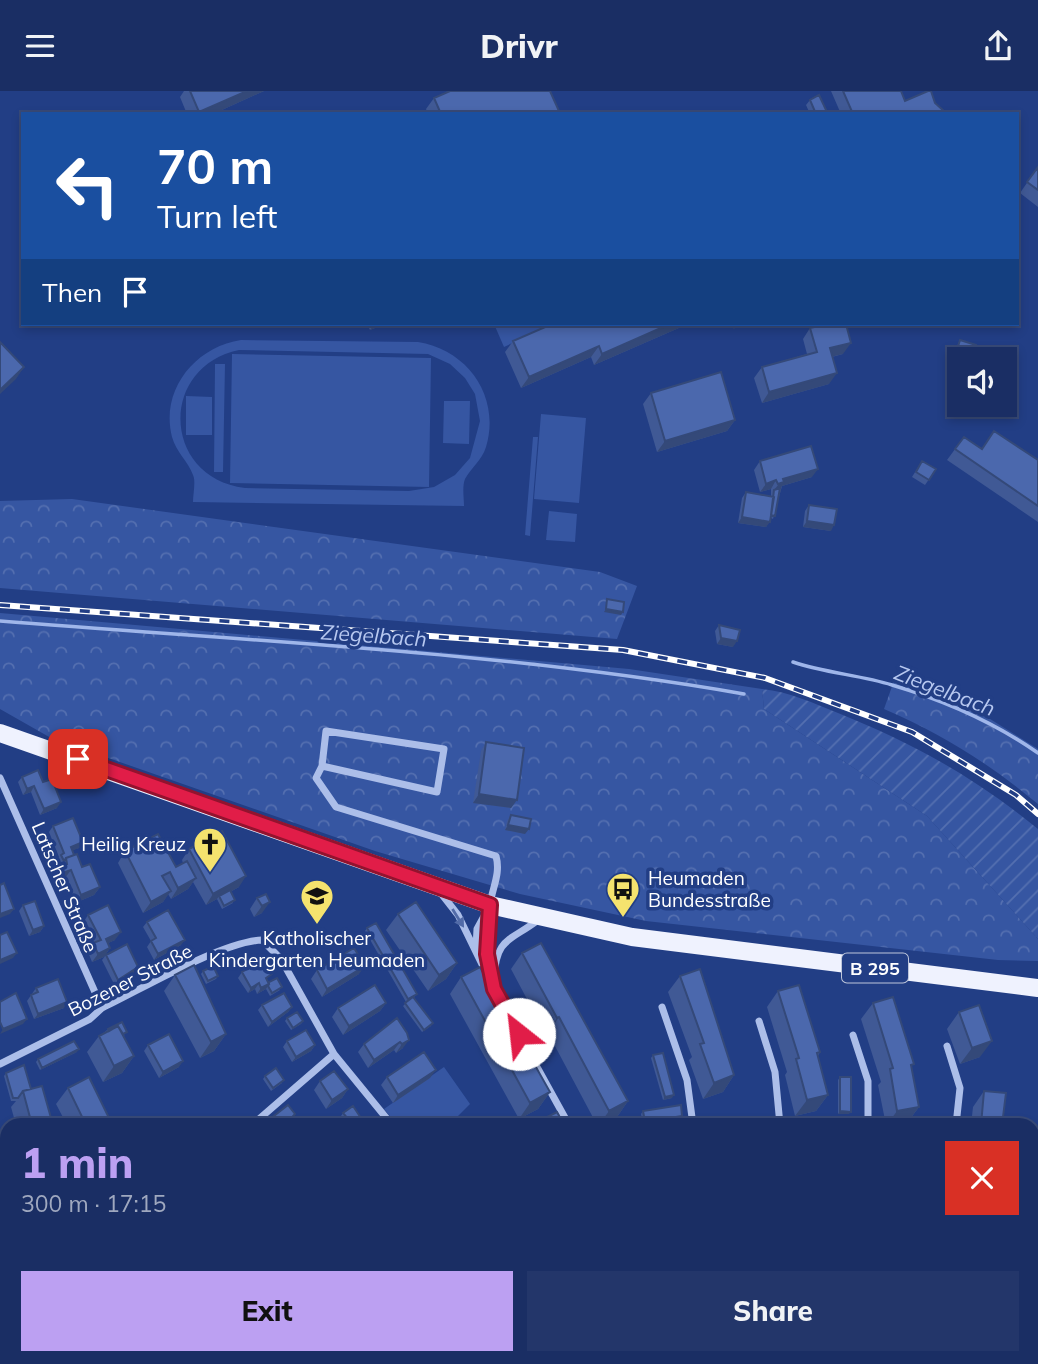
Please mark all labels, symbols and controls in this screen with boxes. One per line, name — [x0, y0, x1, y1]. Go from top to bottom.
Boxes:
text: Drivr — [480, 26, 558, 66]
icon: menu — [21, 27, 59, 65]
icon: share — [979, 27, 1017, 65]
text: 70 m — [157, 135, 273, 196]
icon: left — [42, 140, 133, 231]
text: Turn left — [157, 196, 277, 236]
icon: arrive — [116, 273, 154, 311]
text: Then — [42, 276, 102, 309]
map controls — [947, 347, 1017, 417]
button: sound — [947, 347, 1017, 417]
water label: Ziegelbach — [320, 618, 428, 652]
water label: Ziegelbach — [891, 659, 999, 721]
pin — [48, 729, 108, 789]
icon: arrive — [59, 740, 97, 778]
street label: Latscher Straße — [27, 818, 103, 956]
church icon: Heilig Kreuz — [191, 825, 229, 874]
place label: Heilig Kreuz — [81, 832, 186, 856]
place label: Heumaden Bundesstraße — [648, 866, 771, 912]
bus stop icon: Heumaden Bundesstraße — [604, 870, 642, 919]
school or university icon: Katholischer Kindergarten Heumaden — [298, 877, 336, 926]
one-way arrow — [451, 908, 464, 927]
place label: Katholischer Kindergarten Heumaden — [209, 926, 425, 972]
street label: Bozener Straße — [64, 938, 196, 1022]
road number: B 295 — [842, 953, 908, 983]
position arrow — [482, 997, 556, 1071]
text: 1 min — [21, 1136, 134, 1189]
button: close — [945, 1141, 1019, 1215]
text: 300 m · 17:15 — [21, 1189, 166, 1218]
button: Exit — [21, 1271, 513, 1351]
button: Share — [527, 1271, 1019, 1351]

